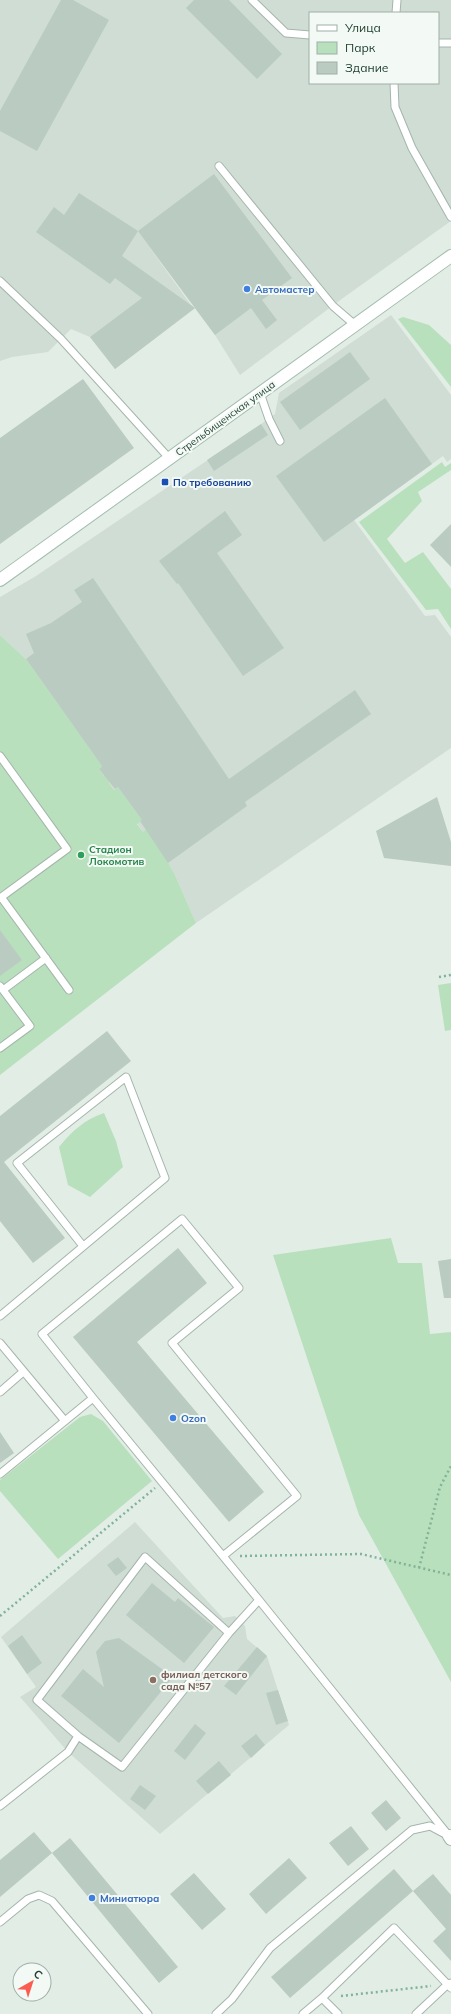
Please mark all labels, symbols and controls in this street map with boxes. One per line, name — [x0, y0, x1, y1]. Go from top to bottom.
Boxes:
legend — [309, 12, 439, 84]
text: Улица — [344, 20, 381, 35]
text: Парк — [345, 40, 376, 55]
text: Здание — [345, 60, 389, 75]
place label: Автомастер — [255, 283, 315, 296]
marker: Автомастер — [242, 284, 252, 294]
street label: Стрельбищенская улица — [173, 378, 278, 459]
place label: По требованию — [173, 476, 251, 489]
marker: По требованию — [160, 477, 170, 487]
place label: Стадион Локомотив — [89, 843, 145, 868]
marker: Стадион Локомотив — [76, 850, 86, 860]
place label: Ozon — [181, 1412, 206, 1425]
marker: Ozon — [168, 1413, 178, 1423]
place label: филиал детского сада №57 — [161, 1668, 248, 1693]
marker: филиал детского сада №57 — [148, 1675, 158, 1685]
place label: Миниатюра — [100, 1892, 159, 1905]
marker: Миниатюра — [87, 1893, 97, 1903]
north arrow — [12, 1962, 52, 2002]
text: С — [31, 1966, 46, 1982]

